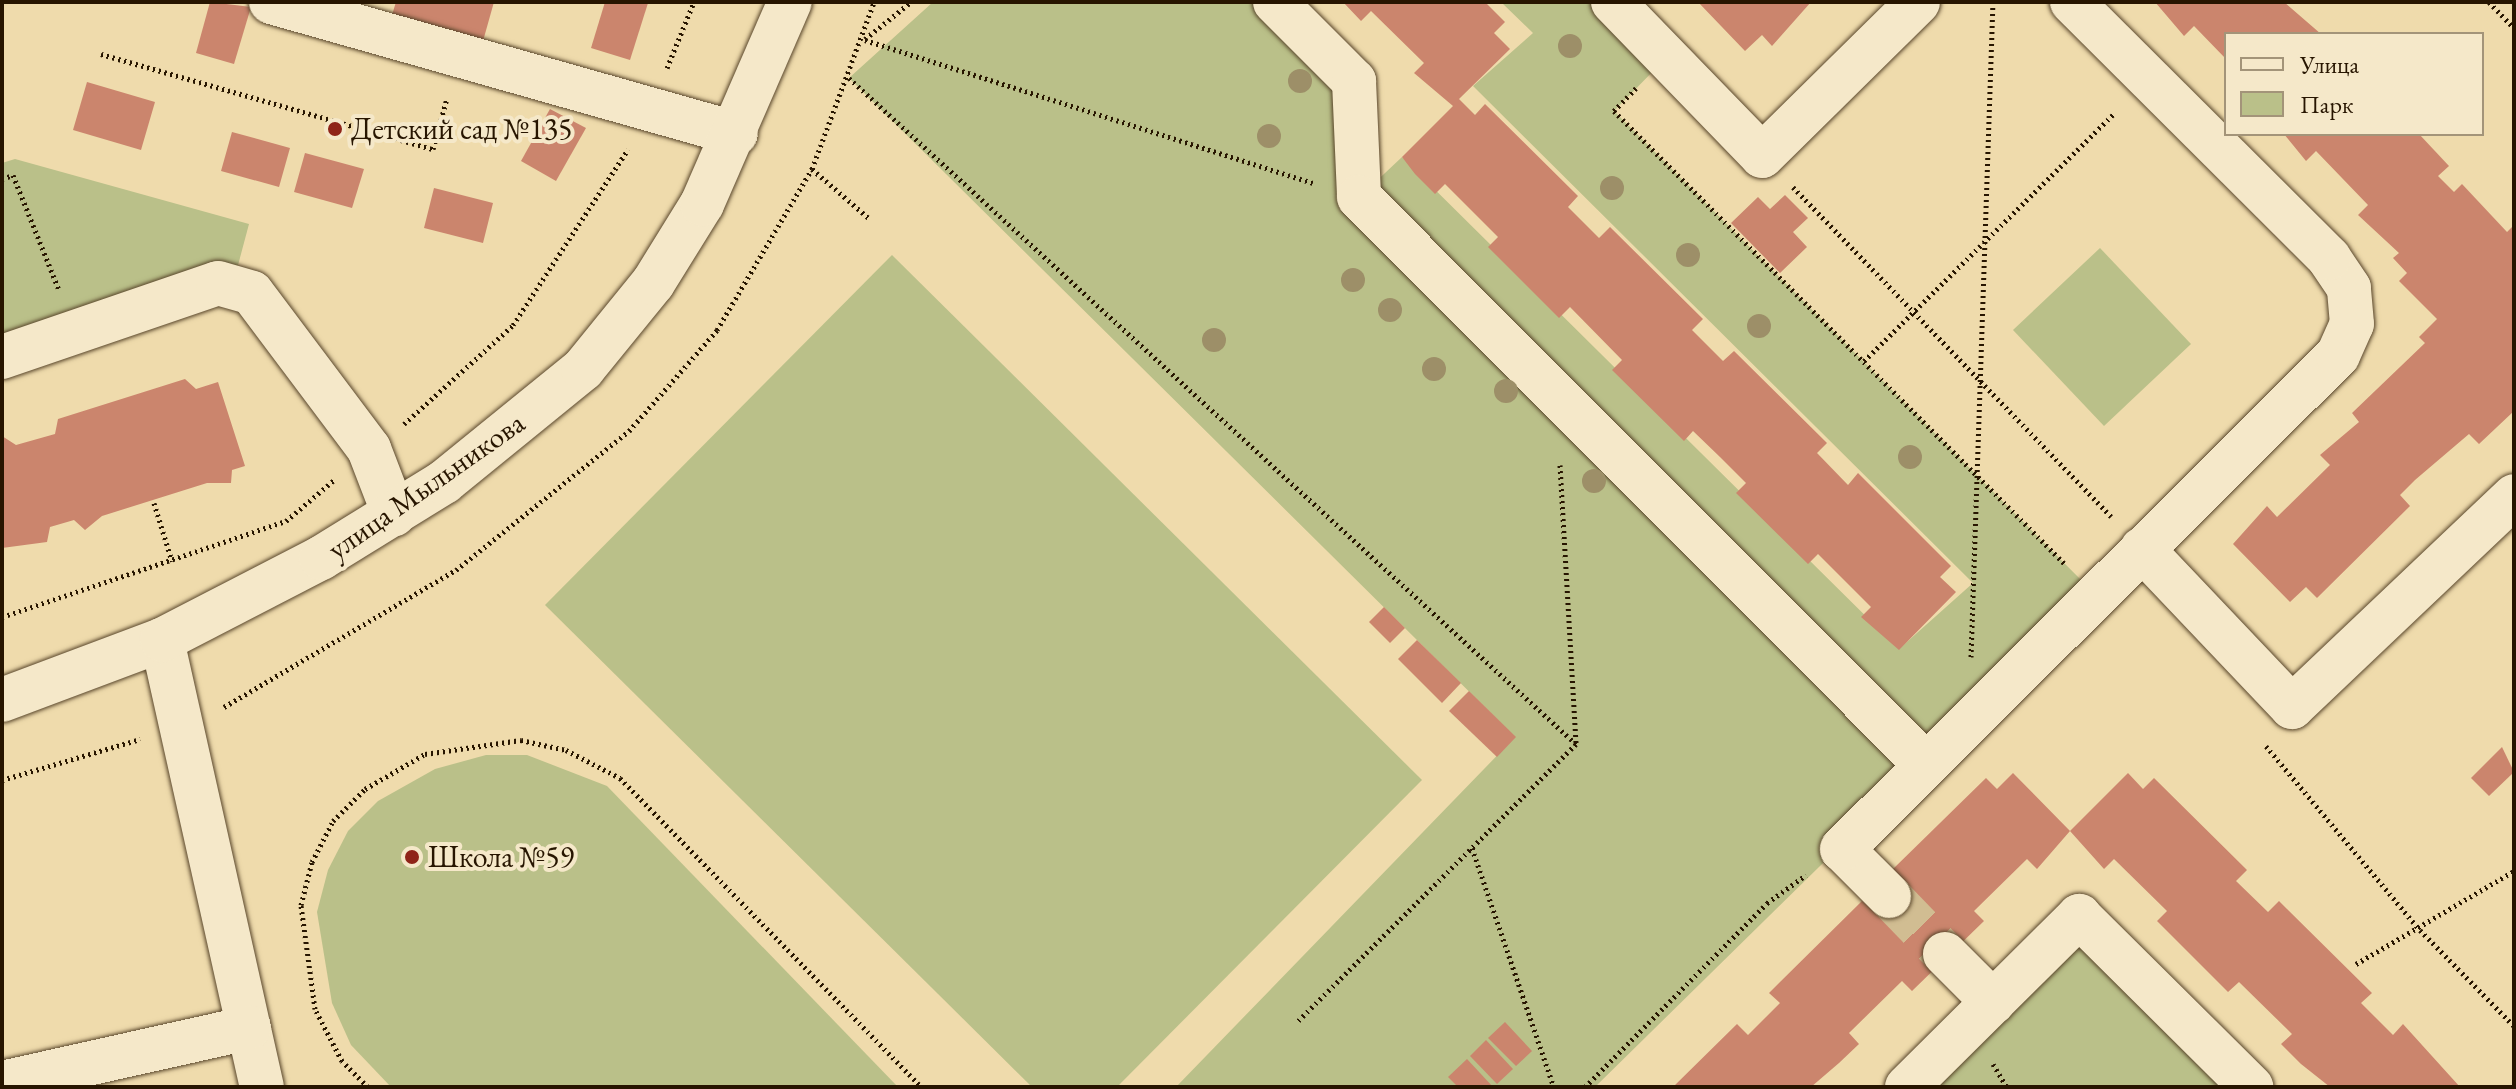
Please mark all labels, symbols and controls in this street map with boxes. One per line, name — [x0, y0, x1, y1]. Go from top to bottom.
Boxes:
legend — [2224, 32, 2484, 136]
text: Улица — [2300, 49, 2359, 80]
text: Парк — [2300, 89, 2353, 120]
place label: Детский сад №135 — [351, 111, 573, 147]
marker: Детский сад №135 — [326, 120, 344, 138]
street label: улица Мыльникова — [321, 405, 531, 567]
place label: Школа №59 — [428, 839, 574, 875]
marker: Школа №59 — [403, 848, 421, 866]

